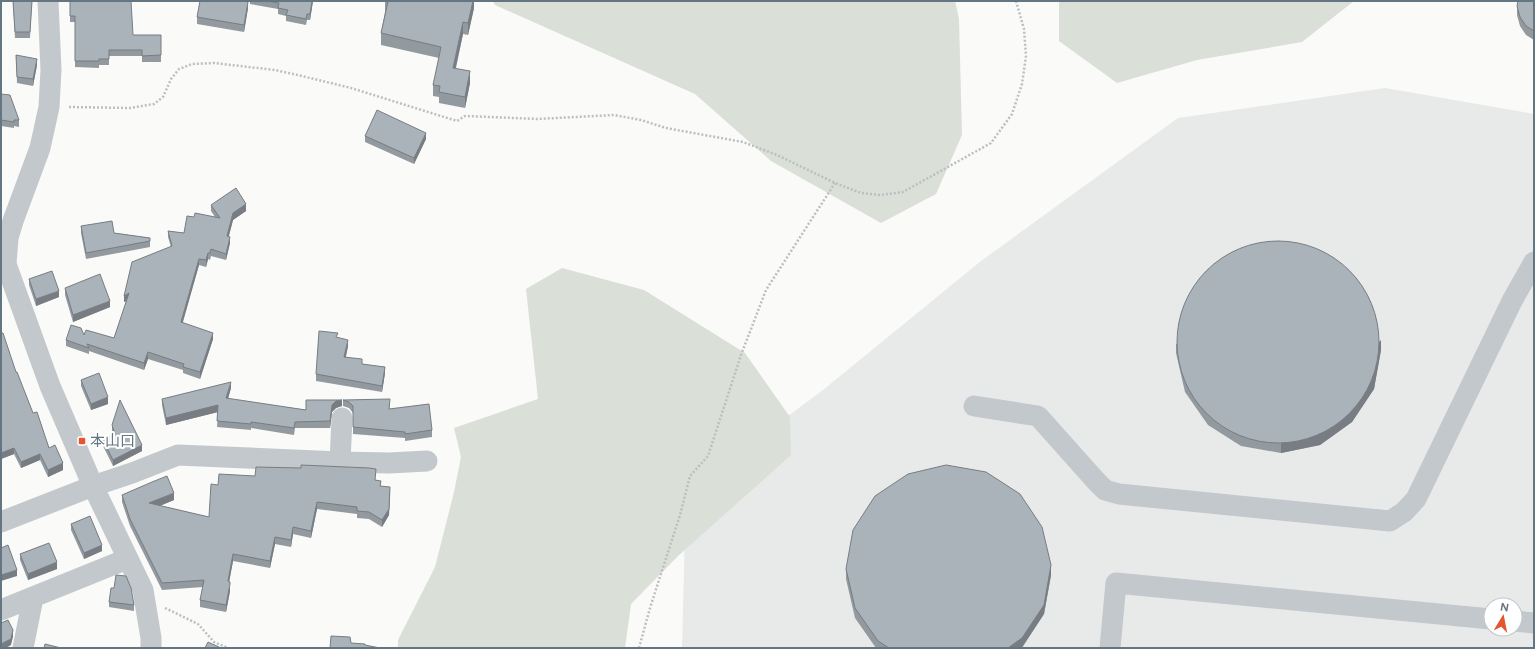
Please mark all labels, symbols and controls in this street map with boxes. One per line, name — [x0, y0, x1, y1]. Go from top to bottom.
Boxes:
place label: 本山口 — [90, 432, 135, 450]
marker: 本山口 — [77, 436, 87, 446]
north arrow — [1483, 597, 1523, 637]
text: N — [1499, 601, 1510, 615]

